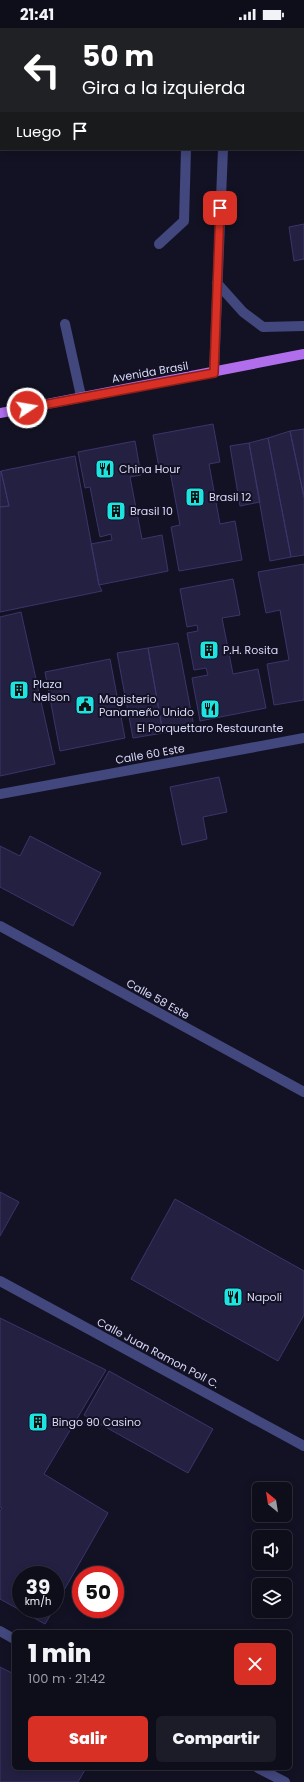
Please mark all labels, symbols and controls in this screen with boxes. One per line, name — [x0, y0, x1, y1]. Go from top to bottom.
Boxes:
text: 21:41 — [20, 4, 54, 25]
text: 50 m — [82, 37, 154, 76]
icon: left — [16, 44, 68, 96]
text: Gira a la izquierda — [82, 75, 245, 100]
icon: arrive — [69, 120, 91, 142]
text: Luego — [16, 121, 61, 142]
pin — [203, 191, 237, 225]
icon: arrive — [209, 197, 231, 219]
street label: Avenida Brasil — [110, 357, 190, 387]
position arrow — [6, 387, 48, 429]
restaurant icon: China Hour — [94, 458, 116, 480]
place label: China Hour — [119, 461, 180, 477]
building icon: Brasil 12 — [184, 486, 206, 508]
place label: Brasil 12 — [209, 489, 251, 505]
building icon: Brasil 10 — [105, 500, 127, 522]
place label: Brasil 10 — [130, 503, 173, 519]
building icon: P.H. Rosita — [198, 639, 220, 661]
place label: P.H. Rosita — [223, 642, 278, 658]
place label: Plaza Nelson — [33, 676, 70, 705]
building icon: Plaza Nelson — [8, 679, 30, 701]
place label: Magisterio Panameño Unido — [99, 691, 194, 720]
public building icon: Magisterio Panameño Unido — [74, 694, 96, 716]
restaurant icon: El Porquettaro Restaurante — [199, 698, 221, 720]
place label: El Porquettaro Restaurante — [137, 720, 284, 736]
street label: Calle 60 Este — [114, 740, 186, 768]
street label: Calle 58 Este — [123, 975, 193, 1023]
restaurant icon: Napoli — [222, 1286, 244, 1308]
place label: Napoli — [247, 1289, 282, 1305]
street label: Calle Juan Ramon Poll C. — [94, 1314, 222, 1392]
building icon: Bingo 90 Casino — [27, 1411, 49, 1433]
place label: Bingo 90 Casino — [52, 1414, 141, 1430]
north arrow — [252, 1482, 292, 1522]
map controls — [252, 1482, 292, 1618]
button: sound — [252, 1530, 292, 1570]
speed limit sign: 50 — [72, 1566, 124, 1618]
text: 39 — [26, 1573, 50, 1601]
button: layers — [252, 1578, 292, 1618]
text: km/h — [25, 1594, 51, 1609]
text: 1 min — [28, 1637, 91, 1670]
button: close — [234, 1643, 276, 1685]
text: 100 m · 21:42 — [28, 1669, 105, 1688]
button: Salir — [28, 1716, 148, 1762]
button: Compartir — [156, 1716, 276, 1762]

